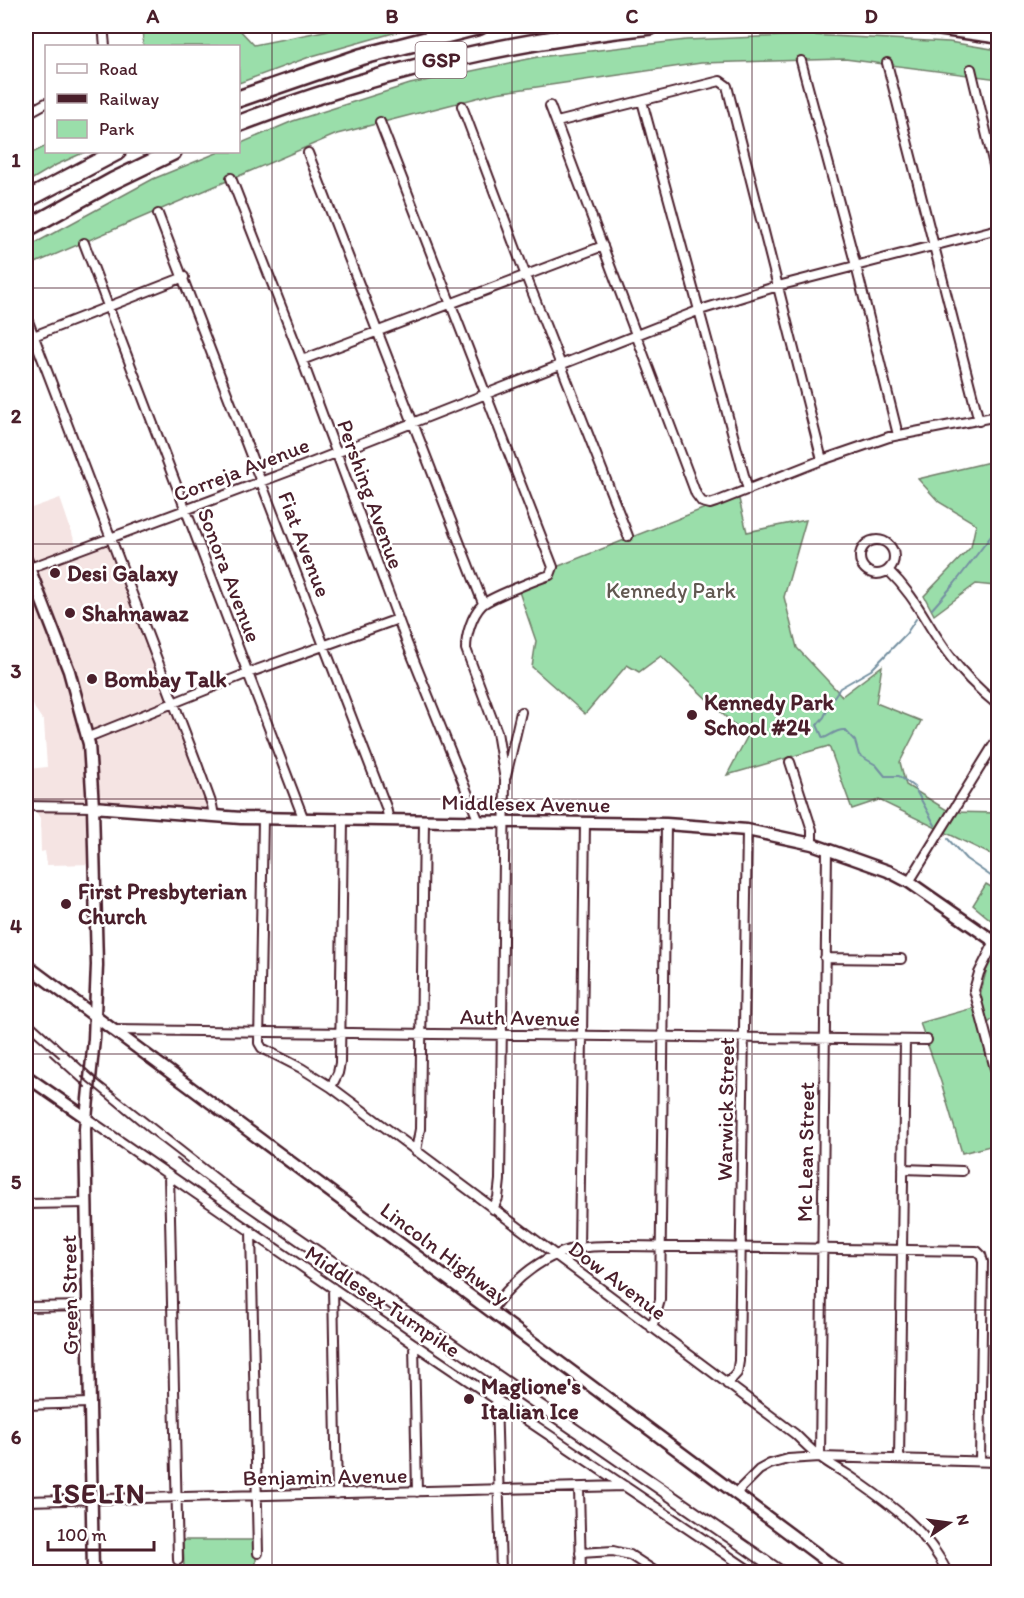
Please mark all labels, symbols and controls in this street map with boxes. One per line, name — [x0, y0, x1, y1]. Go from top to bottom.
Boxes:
text: A — [146, 4, 160, 28]
text: B — [386, 4, 399, 28]
text: C — [626, 4, 639, 28]
text: D — [864, 4, 878, 28]
road number: GSP — [416, 42, 466, 78]
legend — [45, 45, 240, 153]
text: Road — [99, 58, 138, 80]
text: Railway — [99, 88, 160, 110]
text: Park — [99, 118, 134, 140]
text: 1 — [11, 148, 21, 172]
text: 2 — [11, 404, 22, 428]
street label: Pershing Avenue — [331, 416, 410, 572]
street label: Correja Avenue — [169, 431, 313, 508]
street label: Fiat Avenue — [272, 488, 337, 601]
street label: Sonora Avenue — [192, 504, 268, 646]
place label: Desi Galaxy — [67, 560, 179, 587]
marker: Desi Galaxy — [48, 566, 62, 580]
park label: Kennedy Park — [606, 577, 737, 604]
place label: Shahnawaz — [82, 600, 190, 627]
marker: Shahnawaz — [63, 606, 77, 620]
text: 3 — [11, 659, 22, 683]
place label: Bombay Talk — [104, 666, 228, 693]
marker: Bombay Talk — [85, 672, 99, 686]
place label: Kennedy Park School #24 — [704, 689, 835, 741]
marker: Kennedy Park School #24 — [685, 708, 699, 722]
street label: Middlesex Avenue — [441, 789, 611, 818]
place label: First Presbyterian Church — [78, 878, 248, 930]
marker: First Presbyterian Church — [59, 897, 73, 911]
text: 4 — [10, 914, 22, 938]
street label: Auth Avenue — [460, 1003, 580, 1032]
street label: Warwick Street — [711, 1037, 740, 1181]
street label: Mc Lean Street — [791, 1082, 820, 1222]
text: 5 — [11, 1170, 22, 1194]
street label: Lincoln Highway — [375, 1196, 515, 1311]
street label: Green Street — [55, 1235, 84, 1355]
street label: Dow Avenue — [563, 1235, 672, 1326]
street label: Middlesex Turnpike — [300, 1239, 466, 1363]
place label: Maglione's Italian Ice — [481, 1373, 581, 1425]
marker: Maglione's Italian Ice — [462, 1392, 476, 1406]
text: 6 — [11, 1425, 22, 1449]
street label: Benjamin Avenue — [242, 1462, 408, 1491]
district label: ISELIN — [52, 1476, 146, 1510]
north arrow — [919, 1493, 979, 1553]
text: N — [953, 1512, 974, 1527]
scale bar — [48, 1514, 154, 1552]
text: 100 m — [57, 1524, 107, 1546]

